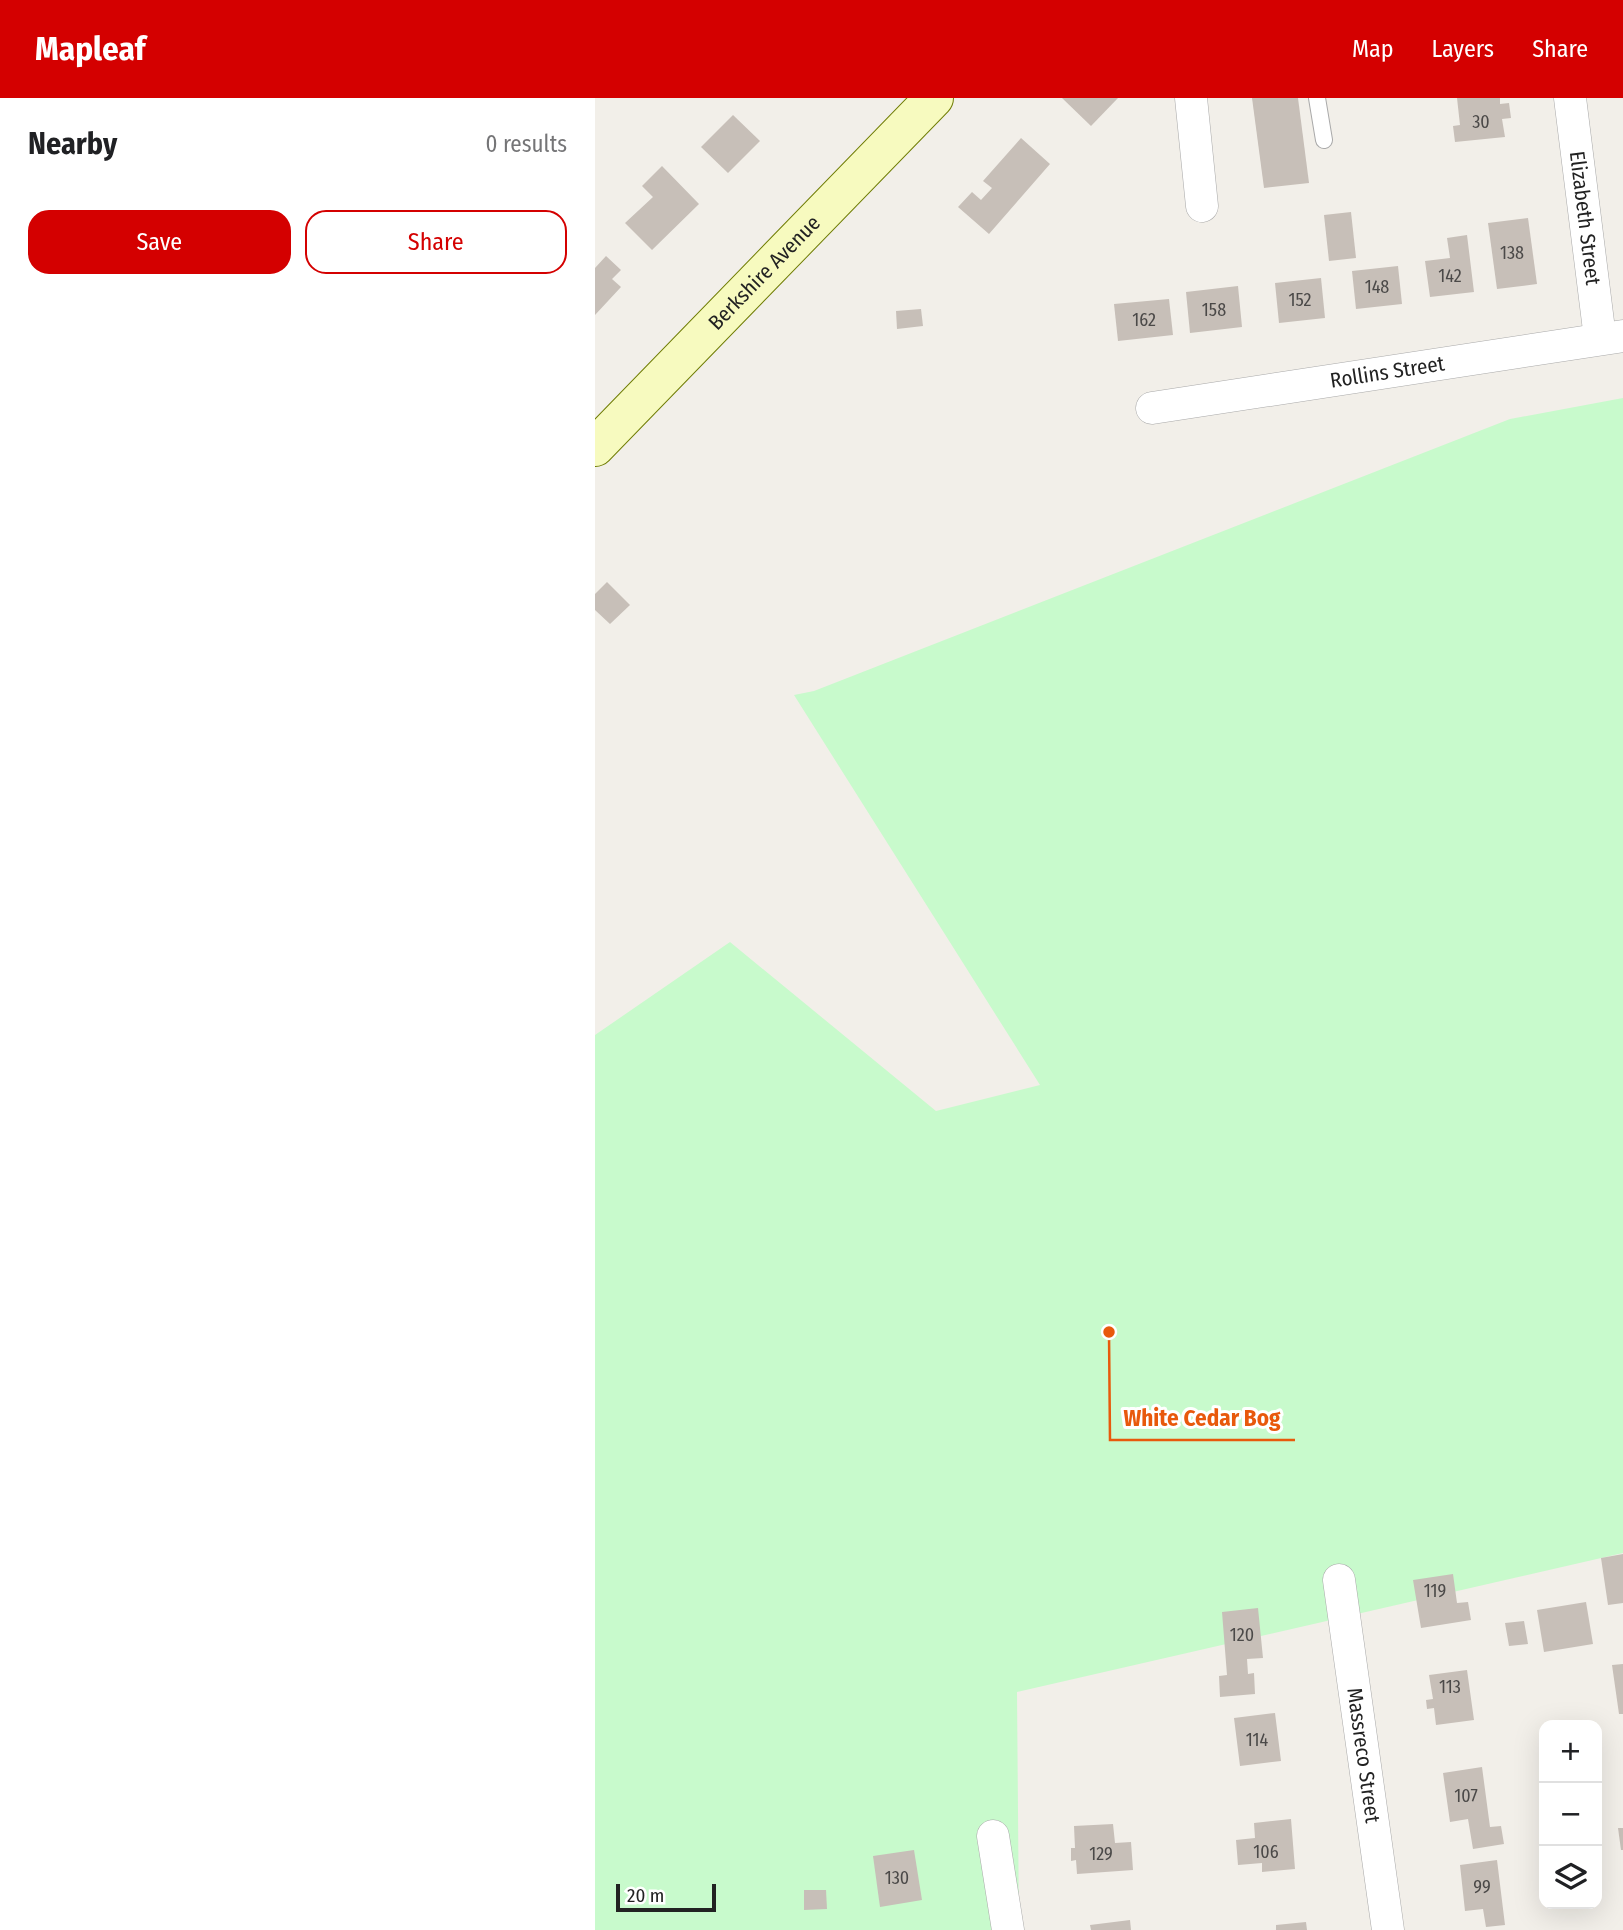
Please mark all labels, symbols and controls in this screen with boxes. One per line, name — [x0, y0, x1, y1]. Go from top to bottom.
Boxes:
text: Mapleaf — [35, 29, 146, 69]
text: Map — [1352, 35, 1394, 63]
text: Layers — [1432, 35, 1494, 63]
text: Share — [1532, 35, 1588, 63]
house number: 30 — [1472, 111, 1490, 133]
text: Nearby — [28, 126, 117, 162]
text: 0 results — [486, 130, 567, 158]
street label: Elizabeth Street — [1564, 149, 1606, 287]
button: Save — [28, 210, 291, 274]
button: Share — [305, 210, 567, 274]
street label: Berkshire Avenue — [703, 210, 826, 335]
house number: 138 — [1500, 242, 1524, 264]
house number: 142 — [1438, 265, 1462, 287]
house number: 148 — [1365, 276, 1389, 298]
house number: 152 — [1288, 289, 1312, 311]
house number: 158 — [1202, 299, 1226, 321]
house number: 162 — [1132, 309, 1156, 331]
street label: Rollins Street — [1328, 350, 1446, 394]
callout: White Cedar Bog — [1110, 1396, 1295, 1440]
text: White Cedar Bog — [1124, 1404, 1281, 1432]
house number: 119 — [1424, 1580, 1446, 1602]
house number: 120 — [1230, 1624, 1254, 1646]
house number: 113 — [1439, 1676, 1461, 1698]
street label: Massreco Street — [1341, 1686, 1386, 1825]
map controls — [1539, 1720, 1602, 1909]
button: + — [1539, 1720, 1602, 1783]
house number: 114 — [1246, 1729, 1269, 1751]
button: − — [1539, 1783, 1602, 1846]
house number: 107 — [1454, 1785, 1478, 1807]
house number: 106 — [1253, 1841, 1279, 1863]
house number: 129 — [1089, 1843, 1113, 1865]
button: layers — [1539, 1846, 1602, 1909]
house number: 130 — [885, 1867, 909, 1889]
house number: 99 — [1473, 1876, 1491, 1898]
scale bar — [616, 1881, 716, 1913]
text: 20 m — [627, 1884, 664, 1907]

